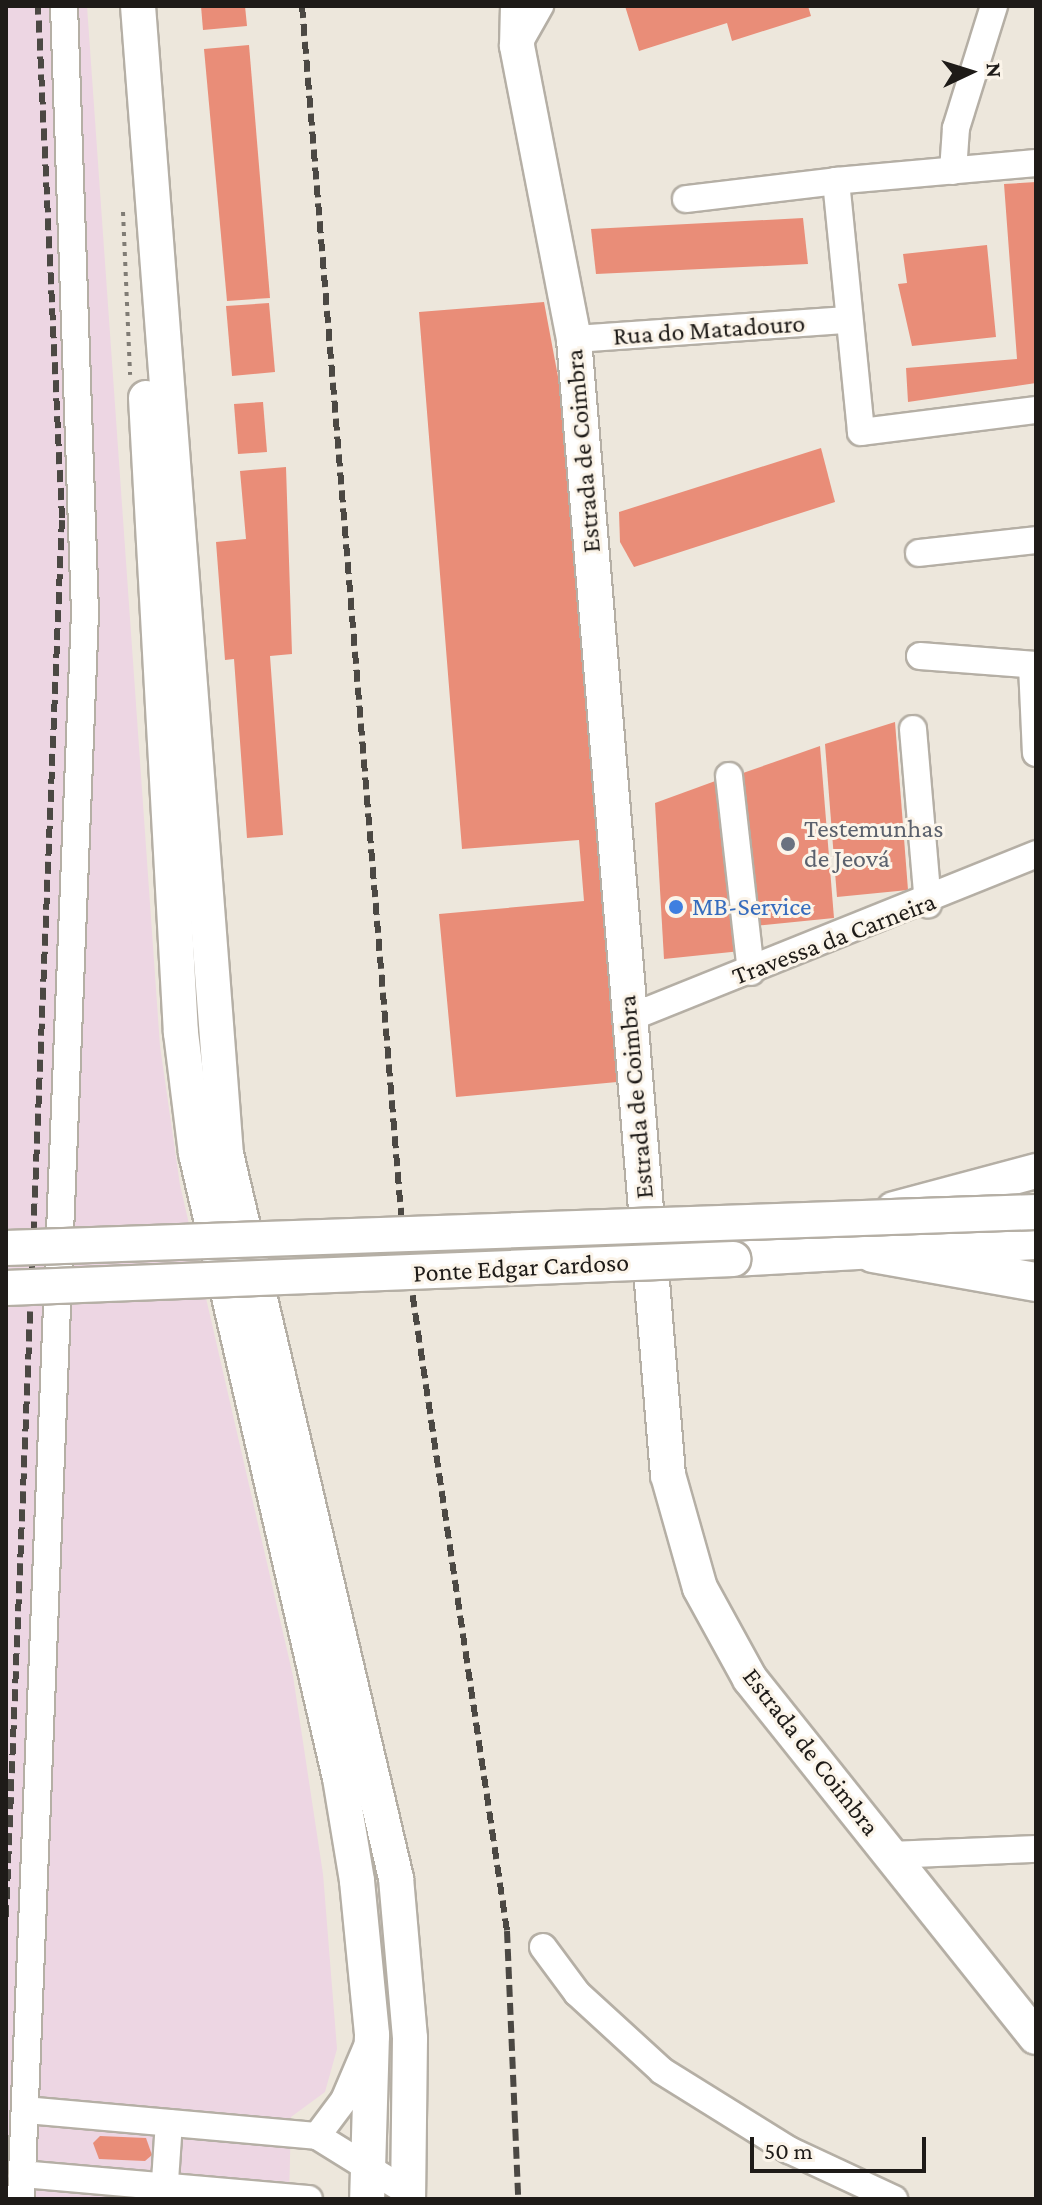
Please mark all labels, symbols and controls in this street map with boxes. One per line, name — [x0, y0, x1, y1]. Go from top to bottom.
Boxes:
north arrow — [930, 32, 1010, 112]
text: N — [981, 62, 1007, 79]
street label: Rua do Matadouro — [612, 308, 806, 352]
street label: Estrada de Coimbra — [559, 348, 607, 554]
place label: Testemunhas de Jeová — [804, 813, 943, 874]
marker: Testemunhas de Jeová — [779, 835, 797, 853]
street label: Travessa da Carneira — [728, 886, 940, 992]
place label: MB-Service — [692, 891, 811, 923]
marker: MB-Service — [667, 898, 685, 916]
street label: Estrada de Coimbra — [612, 994, 660, 1200]
street label: Ponte Edgar Cardoso — [412, 1247, 630, 1289]
street label: Estrada de Coimbra — [736, 1662, 886, 1842]
scale bar — [754, 2121, 930, 2171]
text: 50 m — [764, 2137, 813, 2164]

